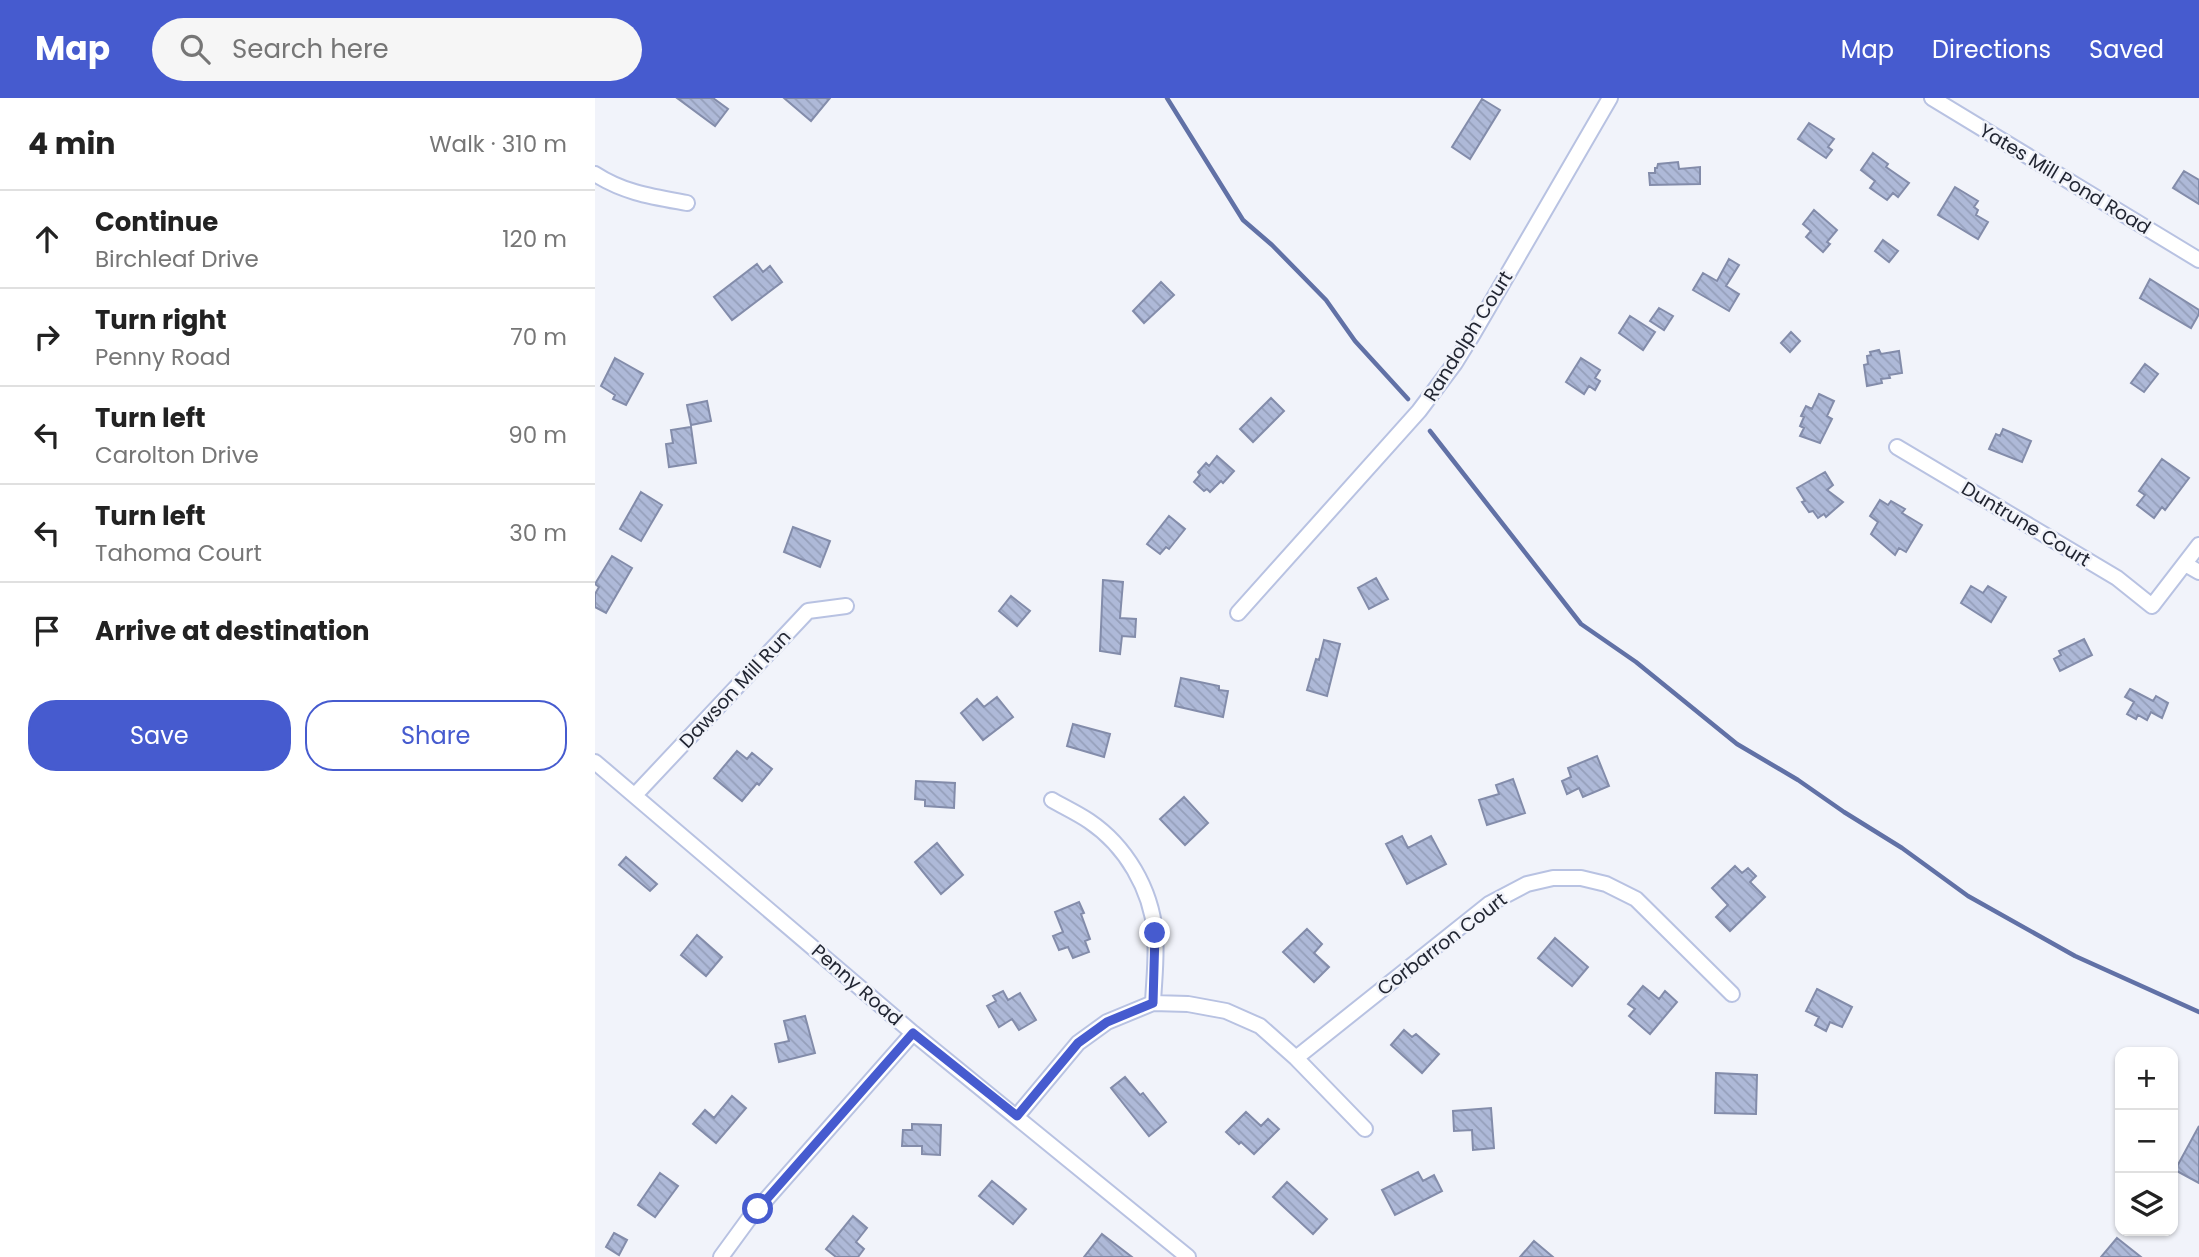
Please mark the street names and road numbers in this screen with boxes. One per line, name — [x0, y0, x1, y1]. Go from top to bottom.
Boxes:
street label: Yates Mill Pond Road — [1974, 117, 2156, 241]
street label: Randolph Court — [1417, 265, 1519, 406]
street label: Duntrune Court — [1957, 475, 2096, 573]
street label: Dawson Mill Run — [673, 624, 797, 754]
street label: Corbarron Court — [1372, 886, 1513, 1002]
street label: Penny Road — [806, 938, 908, 1032]

